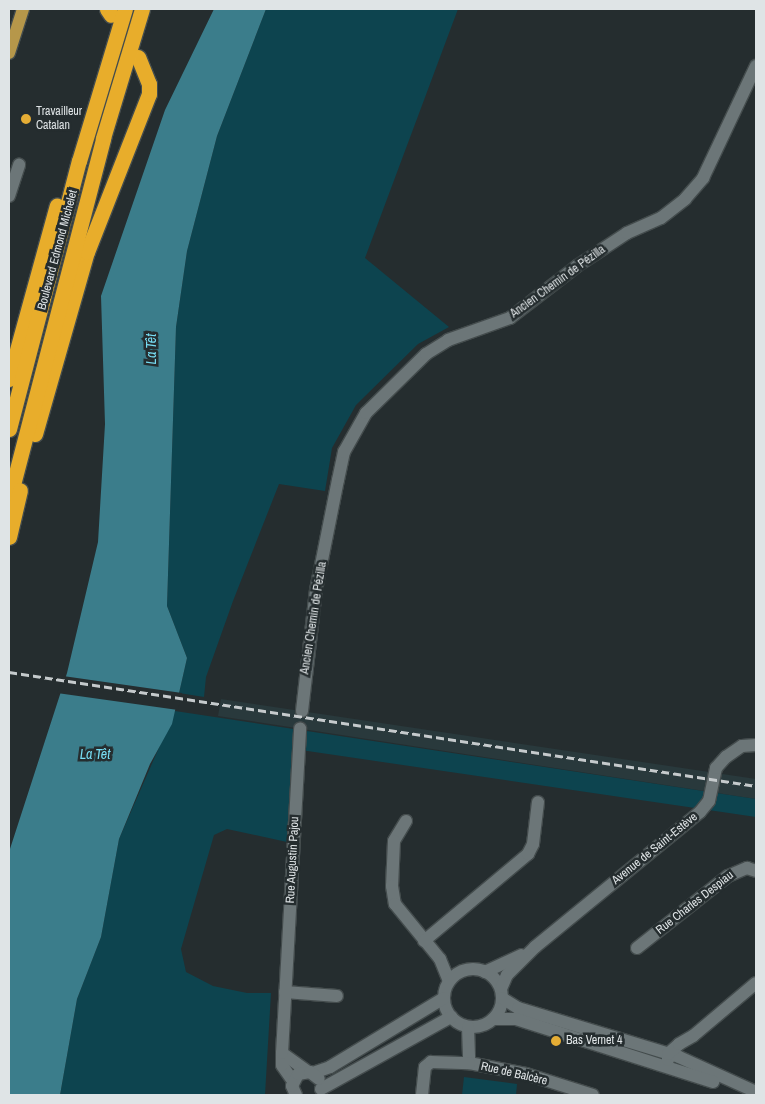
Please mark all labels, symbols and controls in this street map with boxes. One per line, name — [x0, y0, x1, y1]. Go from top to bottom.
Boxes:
place label: Travailleur Catalan — [36, 105, 82, 133]
marker: Travailleur Catalan — [20, 113, 32, 125]
street label: Boulevard Edmond Michelet — [35, 188, 81, 312]
street label: Ancien Chemin de Pézilla — [508, 243, 608, 321]
water label: La Têt — [143, 334, 159, 364]
street label: Ancien Chemin de Pézilla — [298, 561, 330, 675]
water label: La Têt — [80, 746, 110, 762]
street label: Avenue de Saint-Estève — [609, 810, 701, 888]
street label: Rue Augustin Pajou — [284, 816, 302, 904]
street label: Rue Charles Despiau — [654, 868, 736, 938]
place label: Bas Vernet 4 — [566, 1034, 622, 1048]
marker: Bas Vernet 4 — [550, 1035, 562, 1047]
street label: Rue de Balcère — [479, 1059, 549, 1089]

